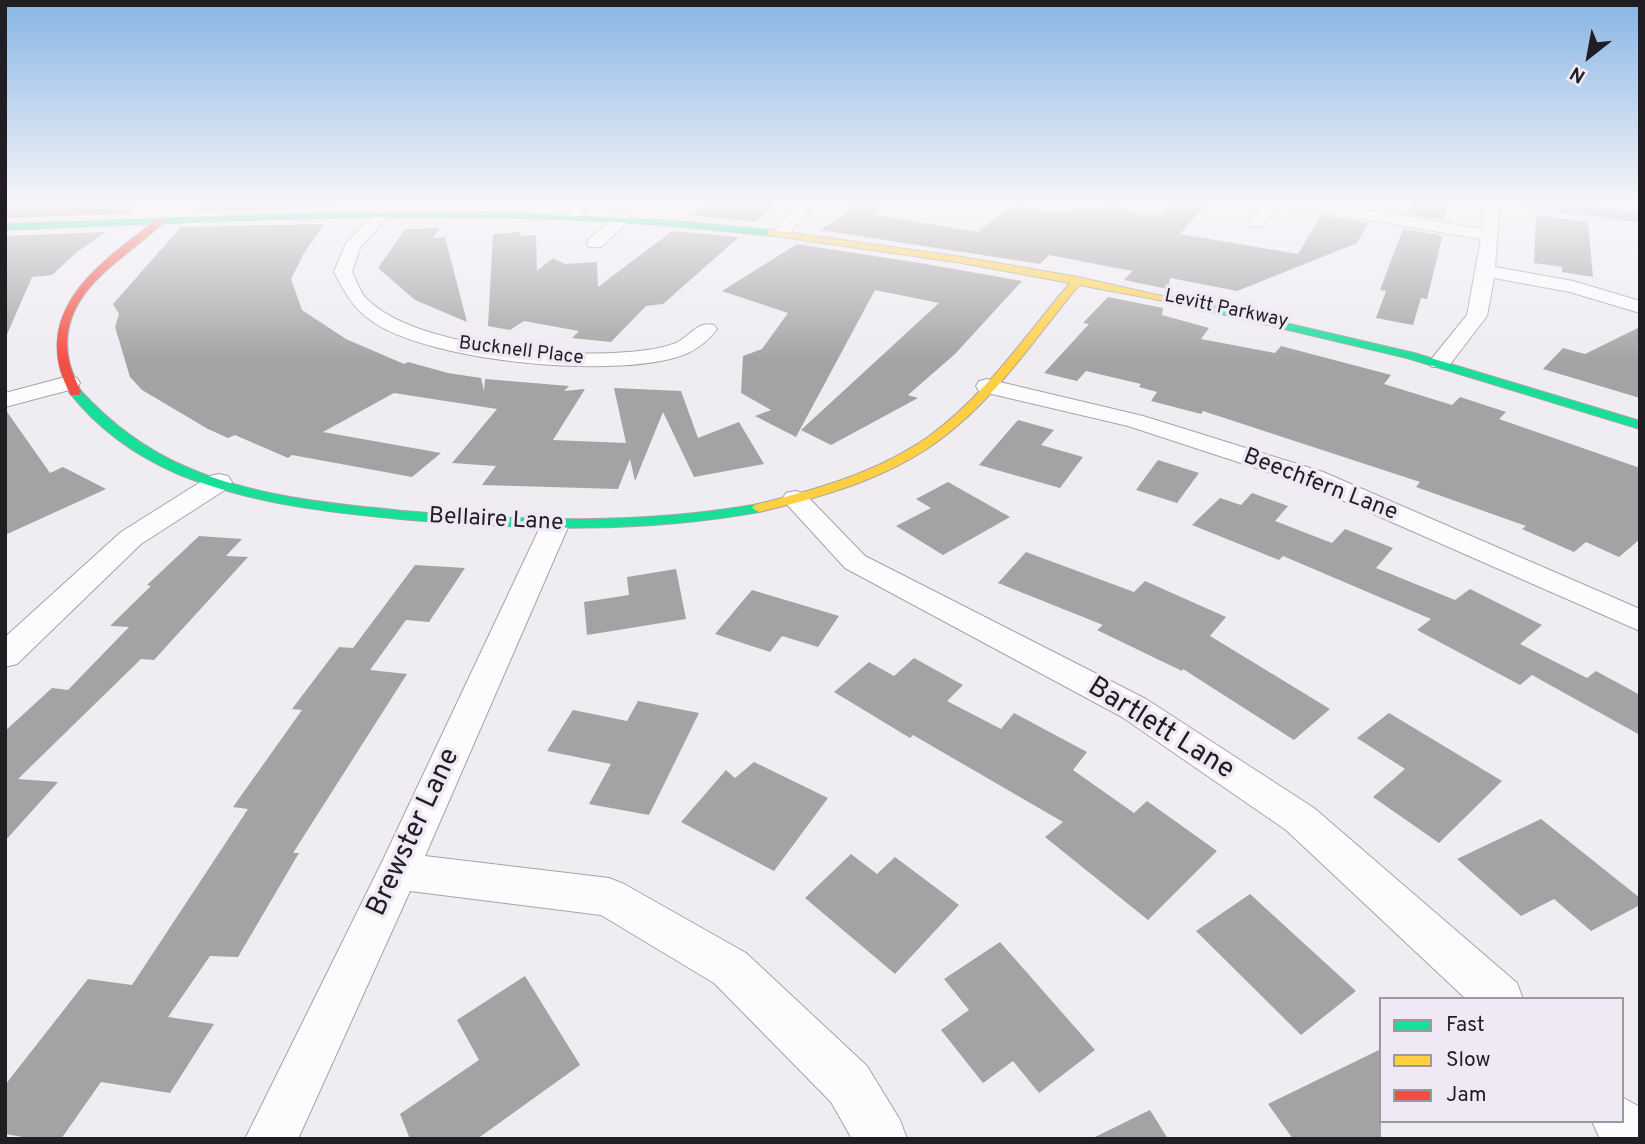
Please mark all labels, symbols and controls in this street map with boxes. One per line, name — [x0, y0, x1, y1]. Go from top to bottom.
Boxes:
north arrow — [1554, 21, 1624, 91]
text: N — [1566, 60, 1590, 88]
street label: Levitt Parkway — [1162, 286, 1290, 334]
street label: Bucknell Place — [457, 333, 585, 371]
street label: Beechfern Lane — [1239, 444, 1401, 528]
street label: Bellaire Lane — [428, 504, 564, 538]
street label: Bartlett Lane — [1081, 672, 1239, 788]
street label: Brewster Lane — [361, 744, 469, 922]
legend — [1379, 997, 1624, 1123]
text: Fast — [1446, 1012, 1485, 1039]
text: Slow — [1446, 1047, 1491, 1074]
text: Jam — [1446, 1082, 1487, 1109]

